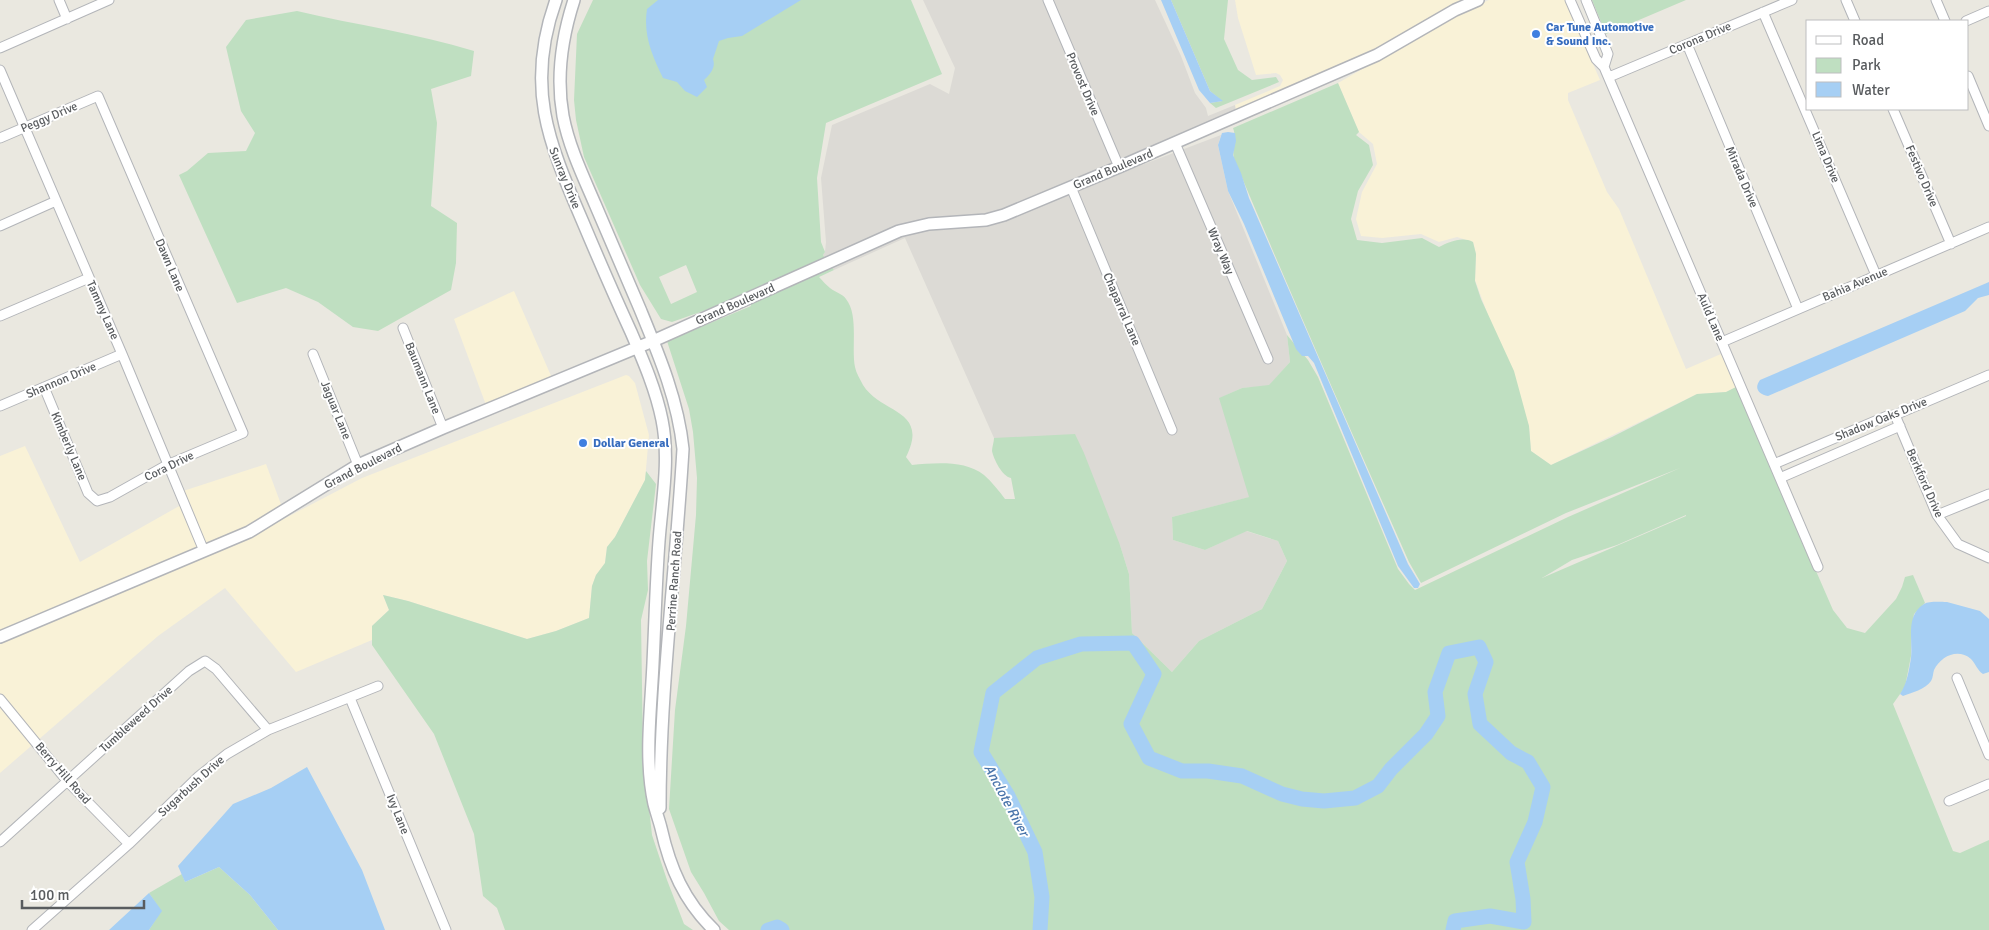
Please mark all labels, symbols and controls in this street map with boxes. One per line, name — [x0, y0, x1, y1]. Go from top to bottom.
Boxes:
street label: Corona Drive — [1667, 19, 1733, 58]
place label: Car Tune Automotive & Sound Inc. — [1546, 20, 1654, 49]
legend — [1806, 20, 1969, 110]
marker: Car Tune Automotive & Sound Inc. — [1530, 28, 1542, 40]
text: Road — [1852, 31, 1884, 49]
street label: Provost Drive — [1062, 50, 1103, 118]
text: Park — [1852, 56, 1881, 74]
text: Water — [1852, 81, 1890, 99]
street label: Peggy Drive — [19, 99, 80, 136]
street label: Lima Drive — [1808, 129, 1843, 185]
street label: Festivo Drive — [1902, 143, 1941, 209]
street label: Mirada Drive — [1722, 144, 1761, 210]
street label: Sunray Drive — [545, 145, 584, 211]
street label: Grand Boulevard — [1071, 146, 1155, 193]
street label: Wray Way — [1204, 225, 1237, 277]
street label: Dawn Lane — [152, 236, 187, 294]
street label: Bahia Avenue — [1820, 264, 1890, 305]
street label: Chaparral Lane — [1099, 270, 1144, 348]
street label: Tammy Lane — [83, 278, 122, 342]
street label: Grand Boulevard — [693, 280, 777, 329]
street label: Auld Lane — [1694, 291, 1727, 344]
street label: Baumann Lane — [401, 340, 444, 416]
street label: Shannon Drive — [24, 359, 98, 402]
street label: Jaguar Lane — [317, 379, 354, 442]
street label: Shadow Oaks Drive — [1833, 394, 1929, 445]
street label: Kimberly Lane — [47, 410, 90, 483]
place label: Dollar General — [593, 436, 669, 451]
marker: Dollar General — [577, 437, 589, 449]
street label: Grand Boulevard — [322, 440, 405, 492]
street label: Berkford Drive — [1903, 446, 1946, 520]
street label: Cora Drive — [142, 448, 196, 485]
street label: Perrine Ranch Road — [664, 531, 685, 632]
street label: Tumbleweed Drive — [97, 683, 176, 756]
street label: Berry Hill Road — [32, 739, 94, 807]
street label: Sugarbush Drive — [155, 753, 228, 820]
water label: Anclote River — [980, 761, 1034, 841]
street label: Ivy Lane — [383, 792, 412, 836]
scale bar — [22, 878, 145, 910]
text: 100 m — [30, 886, 70, 904]

